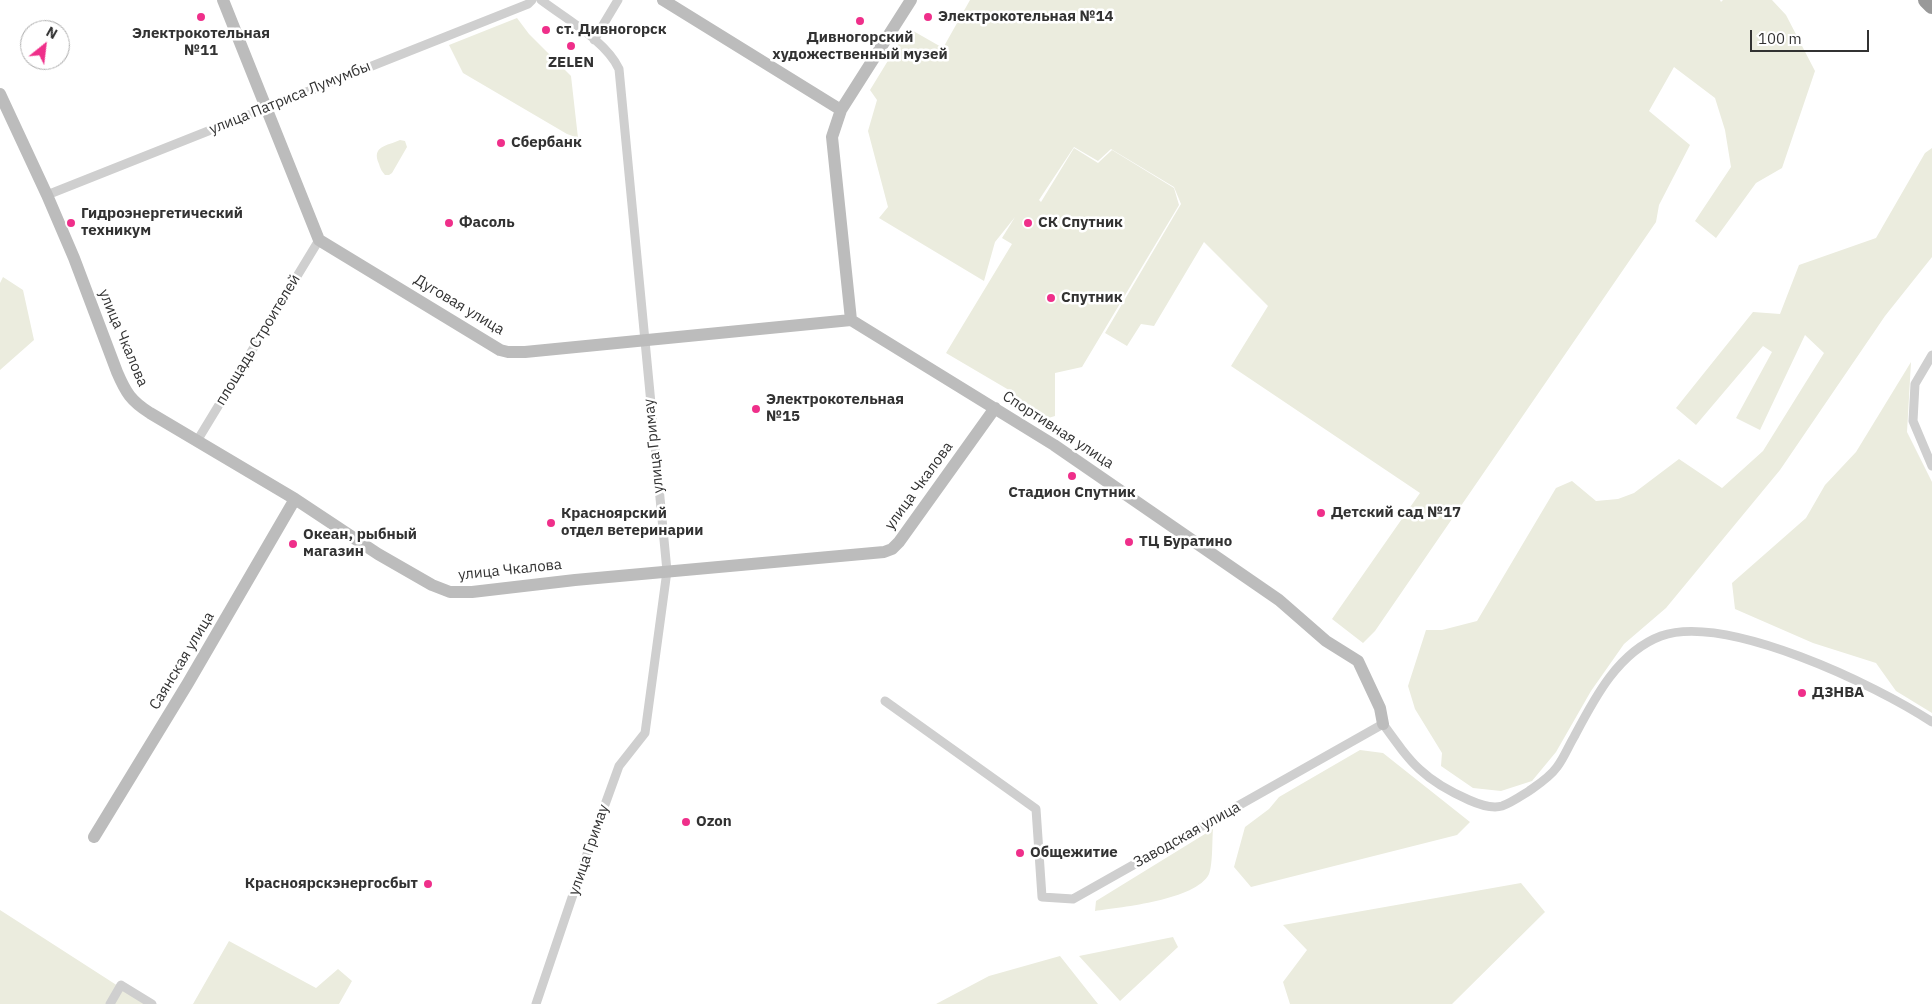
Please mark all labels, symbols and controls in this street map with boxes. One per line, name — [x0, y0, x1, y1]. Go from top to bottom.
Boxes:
place label: Электрокотельная №14 — [938, 8, 1113, 26]
marker: Электрокотельная №11 — [195, 11, 207, 23]
marker: Электрокотельная №14 — [922, 11, 934, 23]
marker: Дивногорский художественный музей — [854, 15, 866, 27]
north arrow — [20, 20, 70, 70]
scale bar — [1752, 20, 1871, 52]
place label: ст. Дивногорск — [556, 21, 667, 39]
text: N — [43, 22, 61, 43]
marker: ст. Дивногорск — [540, 24, 552, 36]
place label: Электрокотельная №11 — [132, 25, 270, 60]
place label: Дивногорский художественный музей — [772, 29, 948, 64]
text: 100 m — [1758, 29, 1802, 48]
marker: ZELEN — [565, 40, 577, 52]
place label: ZELEN — [548, 54, 594, 72]
street label: улица Патриса Лумумбы — [207, 57, 373, 139]
place label: Сбербанк — [511, 134, 582, 152]
marker: Сбербанк — [495, 137, 507, 149]
place label: Гидроэнергетический техникум — [81, 205, 243, 240]
place label: Фасоль — [459, 214, 515, 232]
place label: СК Спутник — [1038, 214, 1123, 232]
marker: Гидроэнергетический техникум — [65, 217, 77, 229]
marker: Фасоль — [443, 217, 455, 229]
marker: СК Спутник — [1022, 217, 1034, 229]
street label: площадь Строителей — [212, 271, 304, 409]
street label: Дуговая улица — [411, 271, 507, 339]
street label: улица Чкалова — [94, 287, 152, 389]
place label: Спутник — [1061, 289, 1123, 307]
marker: Спутник — [1045, 292, 1057, 304]
street label: Спортивная улица — [999, 387, 1117, 473]
place label: Электрокотельная №15 — [766, 391, 904, 426]
street label: улица Гримау — [640, 398, 668, 494]
marker: Электрокотельная №15 — [750, 403, 762, 415]
street label: улица Чкалова — [881, 439, 957, 533]
marker: Стадион Спутник — [1066, 470, 1078, 482]
place label: Стадион Спутник — [1008, 484, 1136, 502]
place label: Детский сад №17 — [1331, 504, 1461, 522]
place label: Красноярский отдел ветеринарии — [561, 505, 703, 540]
marker: Детский сад №17 — [1315, 507, 1327, 519]
marker: Красноярский отдел ветеринарии — [545, 517, 557, 529]
place label: Океан, рыбный магазин — [303, 526, 417, 561]
place label: ТЦ Буратино — [1139, 533, 1232, 551]
marker: ТЦ Буратино — [1123, 536, 1135, 548]
marker: Океан, рыбный магазин — [287, 538, 299, 550]
street label: улица Чкалова — [457, 556, 563, 584]
street label: Саянская улица — [146, 609, 218, 713]
place label: ДЗНВА — [1812, 684, 1864, 702]
marker: ДЗНВА — [1796, 687, 1808, 699]
street label: Заводская улица — [1130, 798, 1244, 872]
street label: улица Гримау — [565, 802, 613, 898]
place label: Ozon — [696, 813, 732, 831]
marker: Ozon — [680, 816, 692, 828]
place label: Общежитие — [1030, 844, 1118, 862]
marker: Общежитие — [1014, 847, 1026, 859]
place label: Красноярскэнергосбыт — [245, 875, 418, 893]
marker: Красноярскэнергосбыт — [422, 878, 434, 890]

